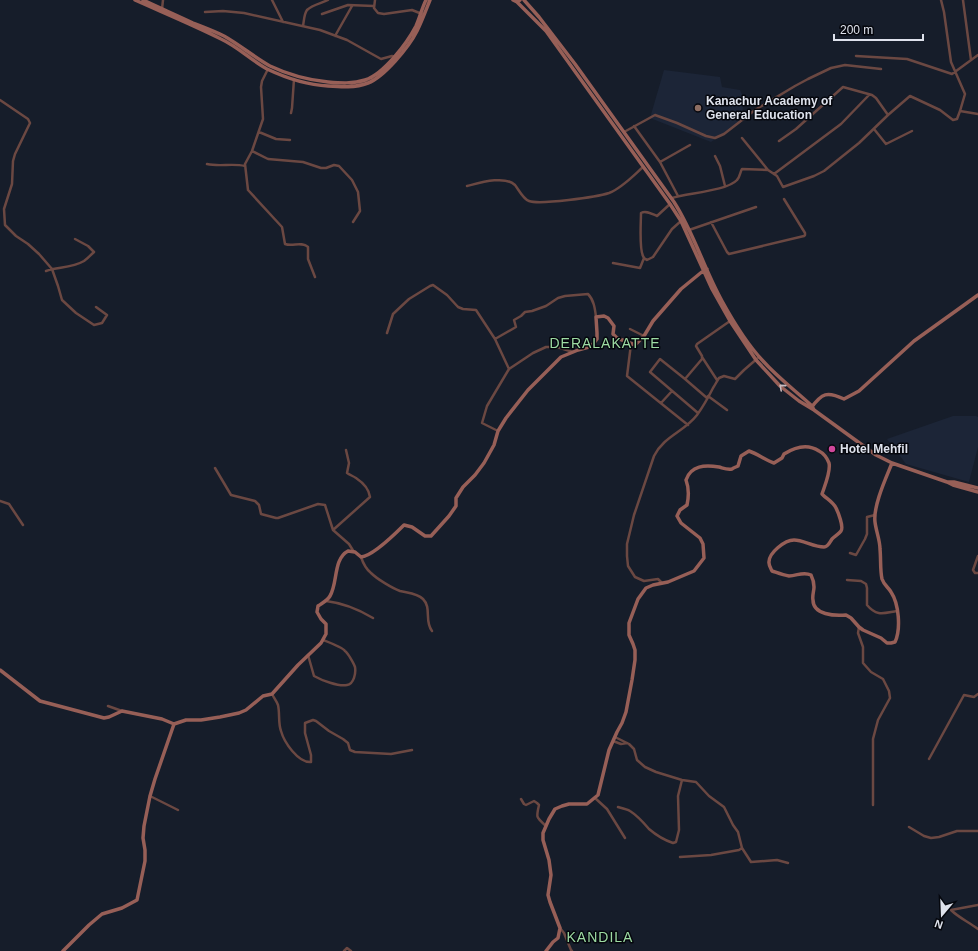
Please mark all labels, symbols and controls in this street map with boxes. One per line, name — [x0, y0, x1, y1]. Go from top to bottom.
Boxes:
scale bar — [834, 16, 923, 42]
text: 200 m — [840, 23, 873, 37]
place label: Kanachur Academy of General Education — [706, 94, 833, 122]
marker: Kanachur Academy of General Education — [693, 103, 703, 113]
district label: DERALAKATTE — [549, 335, 661, 351]
one-way arrow — [780, 385, 787, 392]
place label: Hotel Mehfil — [840, 442, 908, 456]
marker: Hotel Mehfil — [827, 444, 837, 454]
north arrow — [922, 895, 962, 935]
text: N — [933, 917, 944, 931]
district label: KANDILA — [567, 929, 633, 945]

